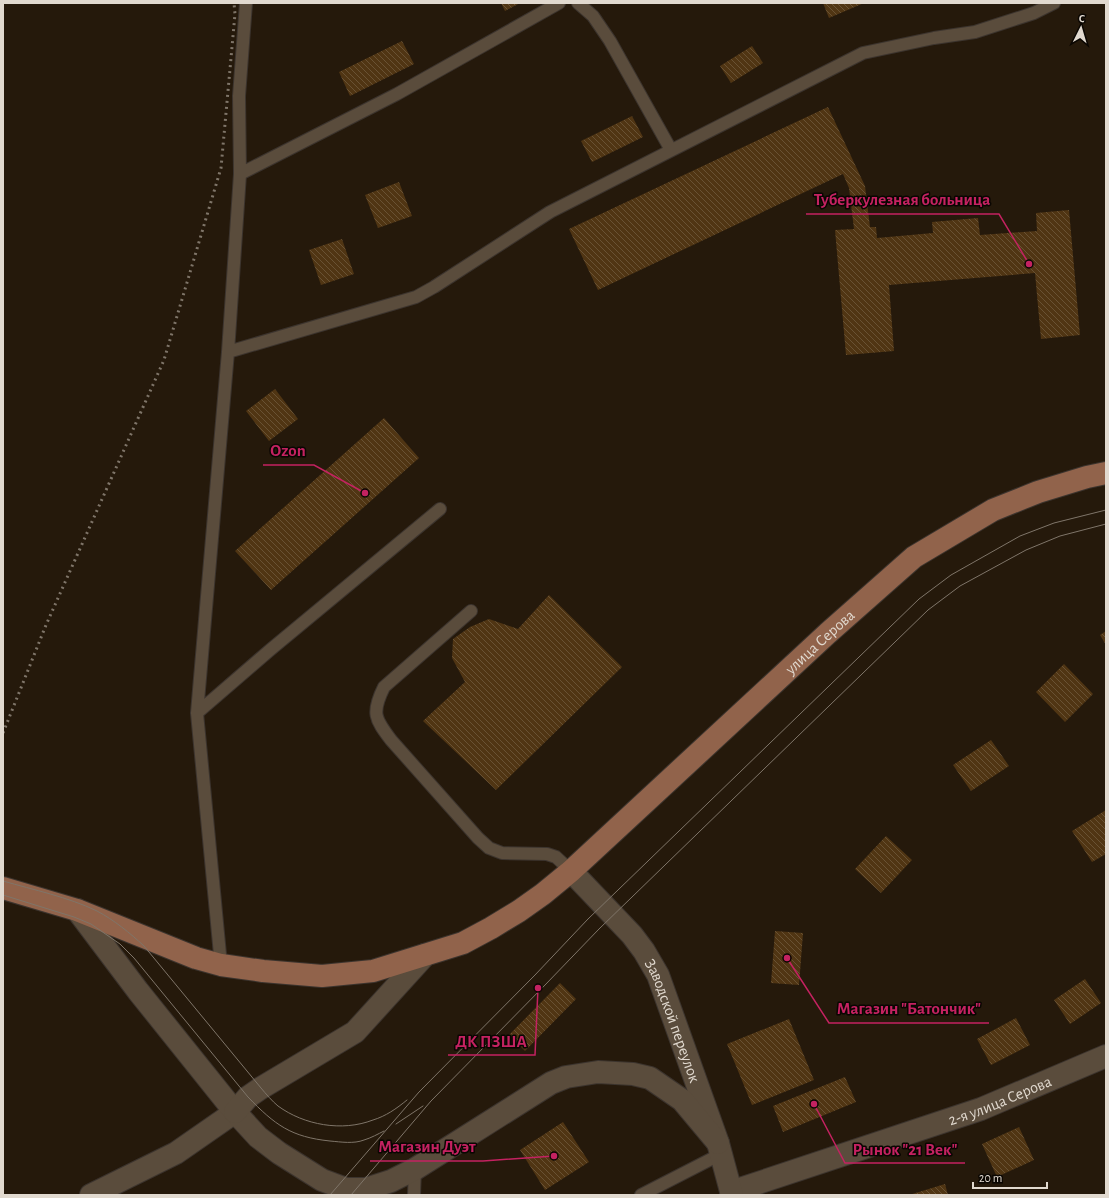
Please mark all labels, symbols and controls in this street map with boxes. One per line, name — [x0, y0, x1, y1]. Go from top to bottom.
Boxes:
north arrow — [1061, 8, 1101, 48]
text: С — [1078, 13, 1085, 24]
callout: Туберкулезная больница — [806, 185, 999, 214]
text: Туберкулезная больница — [814, 191, 990, 209]
callout: Ozon — [263, 436, 314, 465]
text: Ozon — [270, 442, 306, 459]
street label: улица Серова — [782, 607, 858, 679]
street label: Заводской переулок — [641, 956, 703, 1085]
callout: Магазин "Батончик" — [829, 994, 989, 1023]
text: Магазин "Батончик" — [837, 1000, 981, 1017]
callout: ДК ПЗША — [448, 1026, 535, 1055]
text: ДК ПЗША — [455, 1033, 527, 1050]
street label: 2-я улица Серова — [946, 1073, 1054, 1128]
callout: Магазин Дуэт — [370, 1132, 483, 1161]
callout: Рынок "21 Век" — [845, 1134, 965, 1163]
text: Магазин Дуэт — [378, 1138, 476, 1156]
text: Рынок "21 Век" — [853, 1141, 957, 1158]
scale bar — [973, 1164, 1047, 1190]
text: 20 m — [979, 1172, 1002, 1184]

